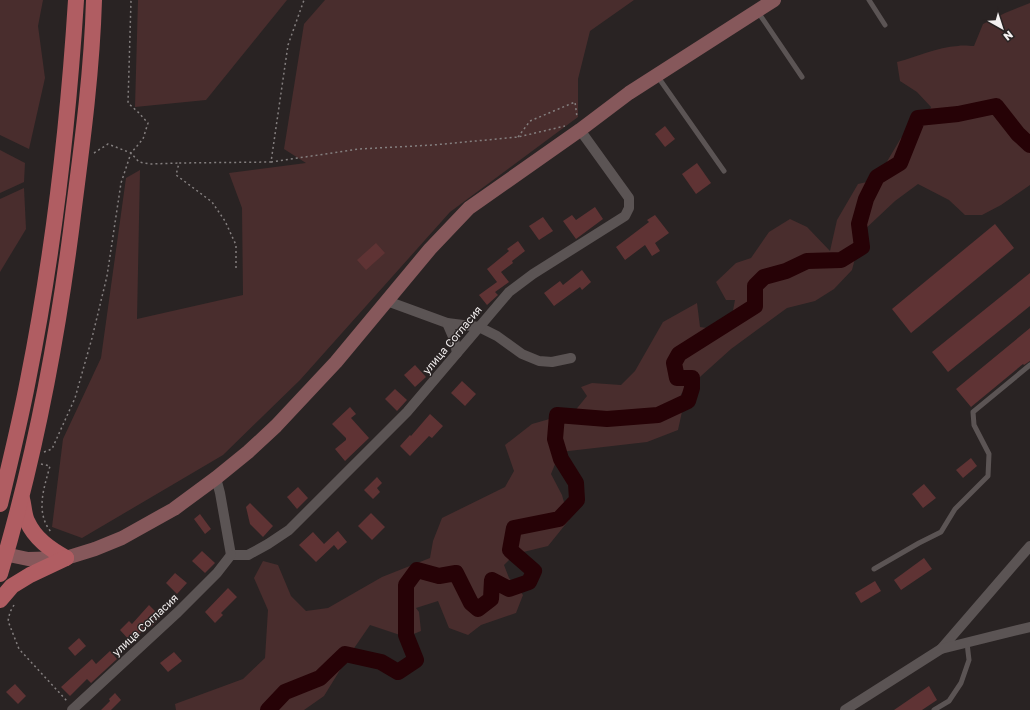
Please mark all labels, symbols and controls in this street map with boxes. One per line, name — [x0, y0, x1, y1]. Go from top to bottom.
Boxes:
north arrow — [982, 8, 1022, 48]
text: N — [1001, 28, 1016, 44]
street label: улица Согласия — [419, 303, 484, 377]
street label: улица Согласия — [109, 591, 180, 658]

